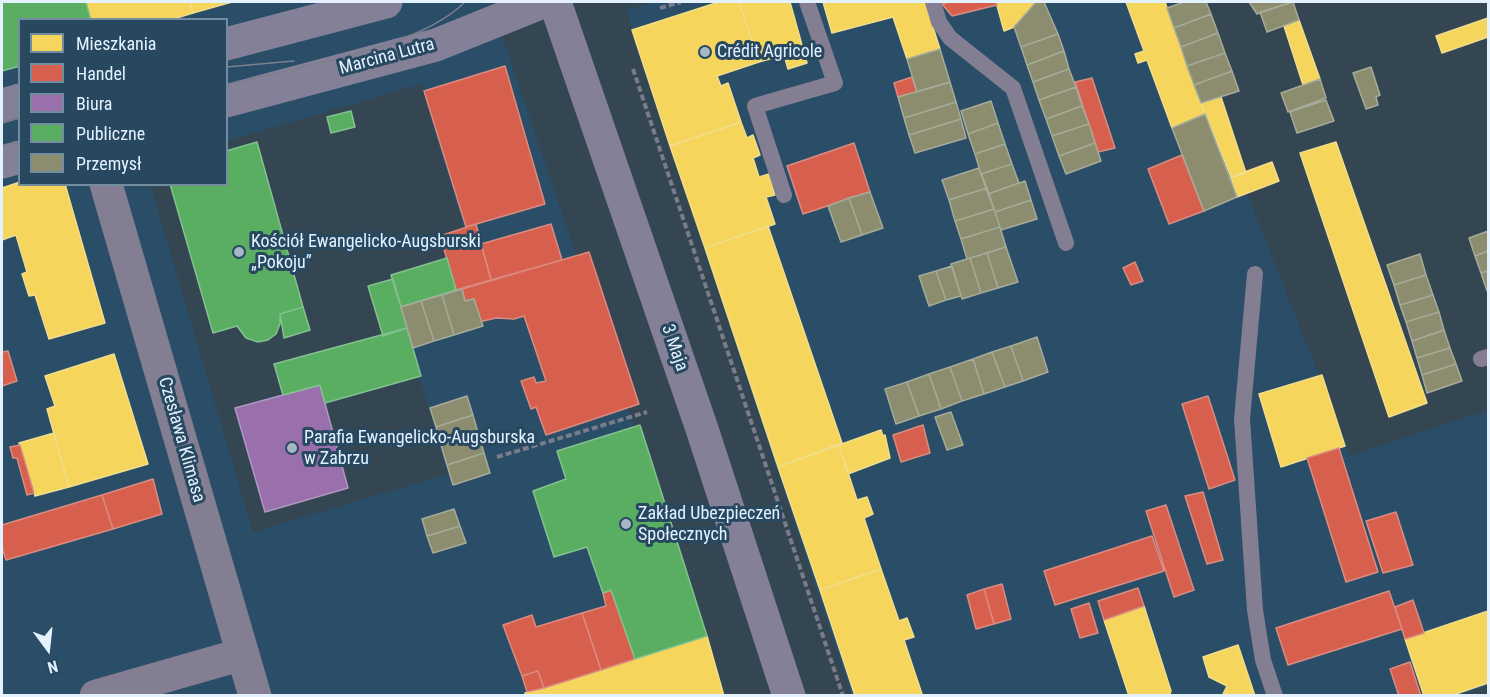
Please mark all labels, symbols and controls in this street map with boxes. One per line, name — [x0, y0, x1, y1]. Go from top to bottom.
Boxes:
legend — [18, 18, 228, 186]
text: Mieszkania — [76, 33, 156, 54]
street label: Marcina Lutra — [337, 34, 437, 80]
place label: Crédit Agricole — [717, 41, 822, 63]
marker: Crédit Agricole — [698, 45, 712, 59]
text: Handel — [76, 63, 126, 84]
text: Biura — [76, 93, 112, 114]
text: Publiczne — [76, 123, 145, 144]
text: Przemysł — [76, 153, 141, 174]
place label: Kościół Ewangelicko-Augsburski „Pokoju” — [251, 231, 481, 274]
marker: Kościół Ewangelicko-Augsburski „Pokoju” — [232, 245, 246, 259]
street label: 3 Maja — [656, 322, 692, 374]
street label: Czesława Klimasa — [153, 375, 209, 505]
place label: Parafia Ewangelicko-Augsburska w Zabrzu — [304, 427, 535, 470]
marker: Parafia Ewangelicko-Augsburska w Zabrzu — [285, 441, 299, 455]
place label: Zakład Ubezpieczeń Społecznych — [638, 503, 780, 546]
marker: Zakład Ubezpieczeń Społecznych — [619, 517, 633, 531]
north arrow — [18, 619, 78, 679]
text: N — [46, 656, 60, 677]

